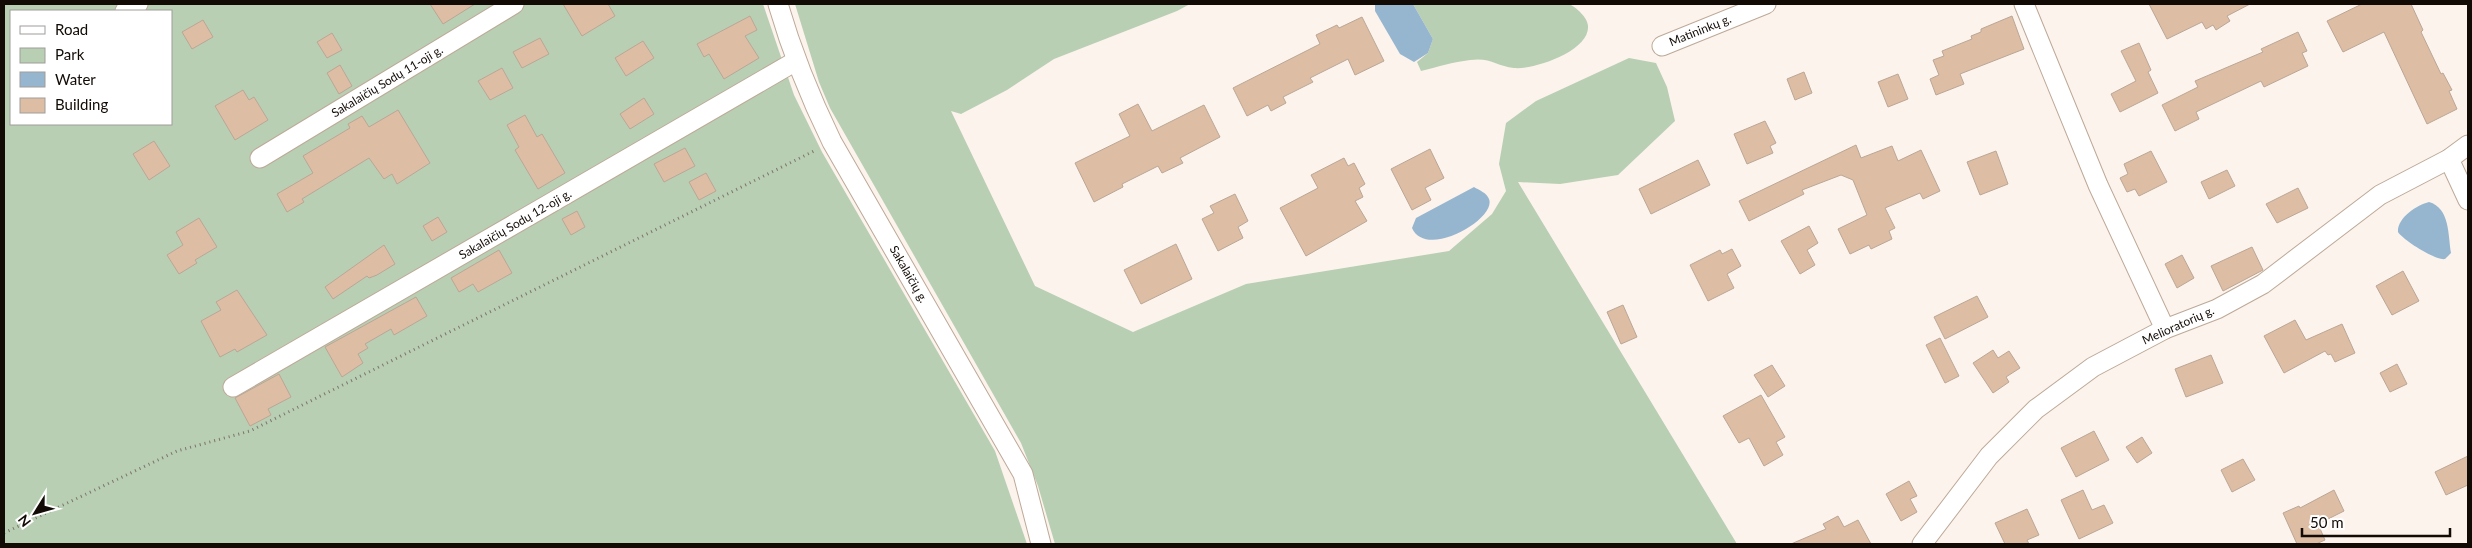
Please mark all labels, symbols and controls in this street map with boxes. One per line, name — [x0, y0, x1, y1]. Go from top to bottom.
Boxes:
legend — [10, 10, 172, 125]
street label: Matininkų g. — [1667, 11, 1733, 49]
text: Road — [55, 20, 88, 38]
street label: Sakalaičių Sodų 11-oji g. — [329, 42, 446, 120]
text: Park — [55, 45, 85, 63]
text: Water — [55, 70, 96, 88]
text: Building — [55, 95, 108, 113]
street label: Sakalaičių Sodų 12-oji g. — [456, 186, 574, 262]
street label: Sakalaičių g. — [887, 243, 931, 305]
street label: Melioratorių g. — [2140, 302, 2216, 348]
north arrow — [10, 488, 60, 538]
scale bar — [2302, 506, 2450, 538]
text: N — [14, 512, 34, 531]
text: 50 m — [2310, 513, 2344, 531]

